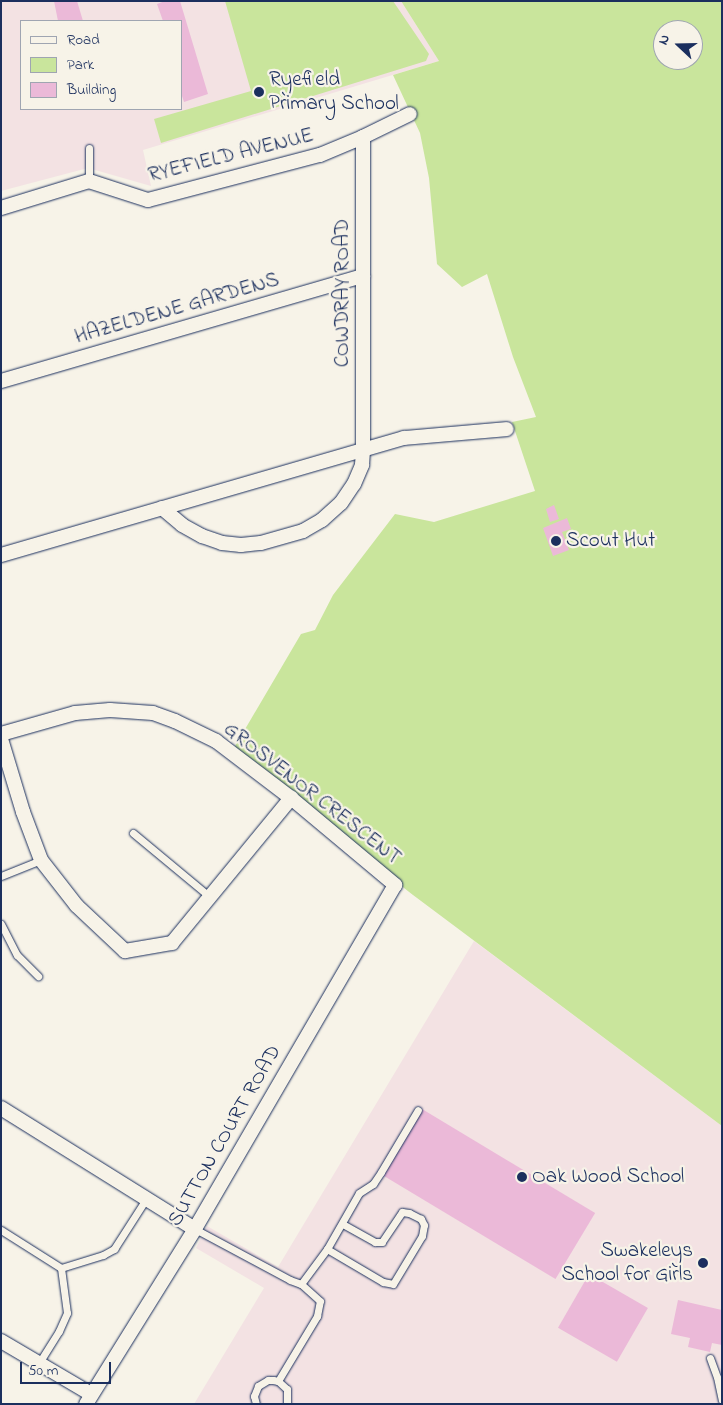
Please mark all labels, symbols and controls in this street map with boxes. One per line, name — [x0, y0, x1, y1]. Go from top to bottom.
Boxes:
legend — [20, 20, 182, 110]
north arrow — [653, 20, 703, 70]
text: Road — [67, 29, 100, 51]
text: N — [653, 32, 676, 48]
text: Park — [67, 54, 94, 76]
place label: Ryefield Primary School — [269, 67, 399, 117]
text: Building — [67, 79, 116, 101]
marker: Ryefield Primary School — [253, 86, 265, 98]
street label: RYEFIELD AVENUE — [146, 123, 316, 189]
street label: COWDRAY ROAD — [330, 219, 356, 367]
street label: HAZELDENE GARDENS — [72, 268, 282, 350]
place label: Scout Hut — [566, 528, 655, 554]
marker: Scout Hut — [550, 535, 562, 547]
street label: GROSVENOR CRESCENT — [218, 717, 406, 871]
street label: SUTTON COURT ROAD — [163, 1041, 287, 1231]
place label: Oak Wood School — [532, 1164, 684, 1190]
marker: Oak Wood School — [516, 1171, 528, 1183]
place label: Swakeleys School for Girls — [561, 1238, 693, 1288]
marker: Swakeleys School for Girls — [697, 1257, 709, 1269]
scale bar — [22, 1352, 114, 1384]
text: 50 m — [28, 1360, 58, 1382]

